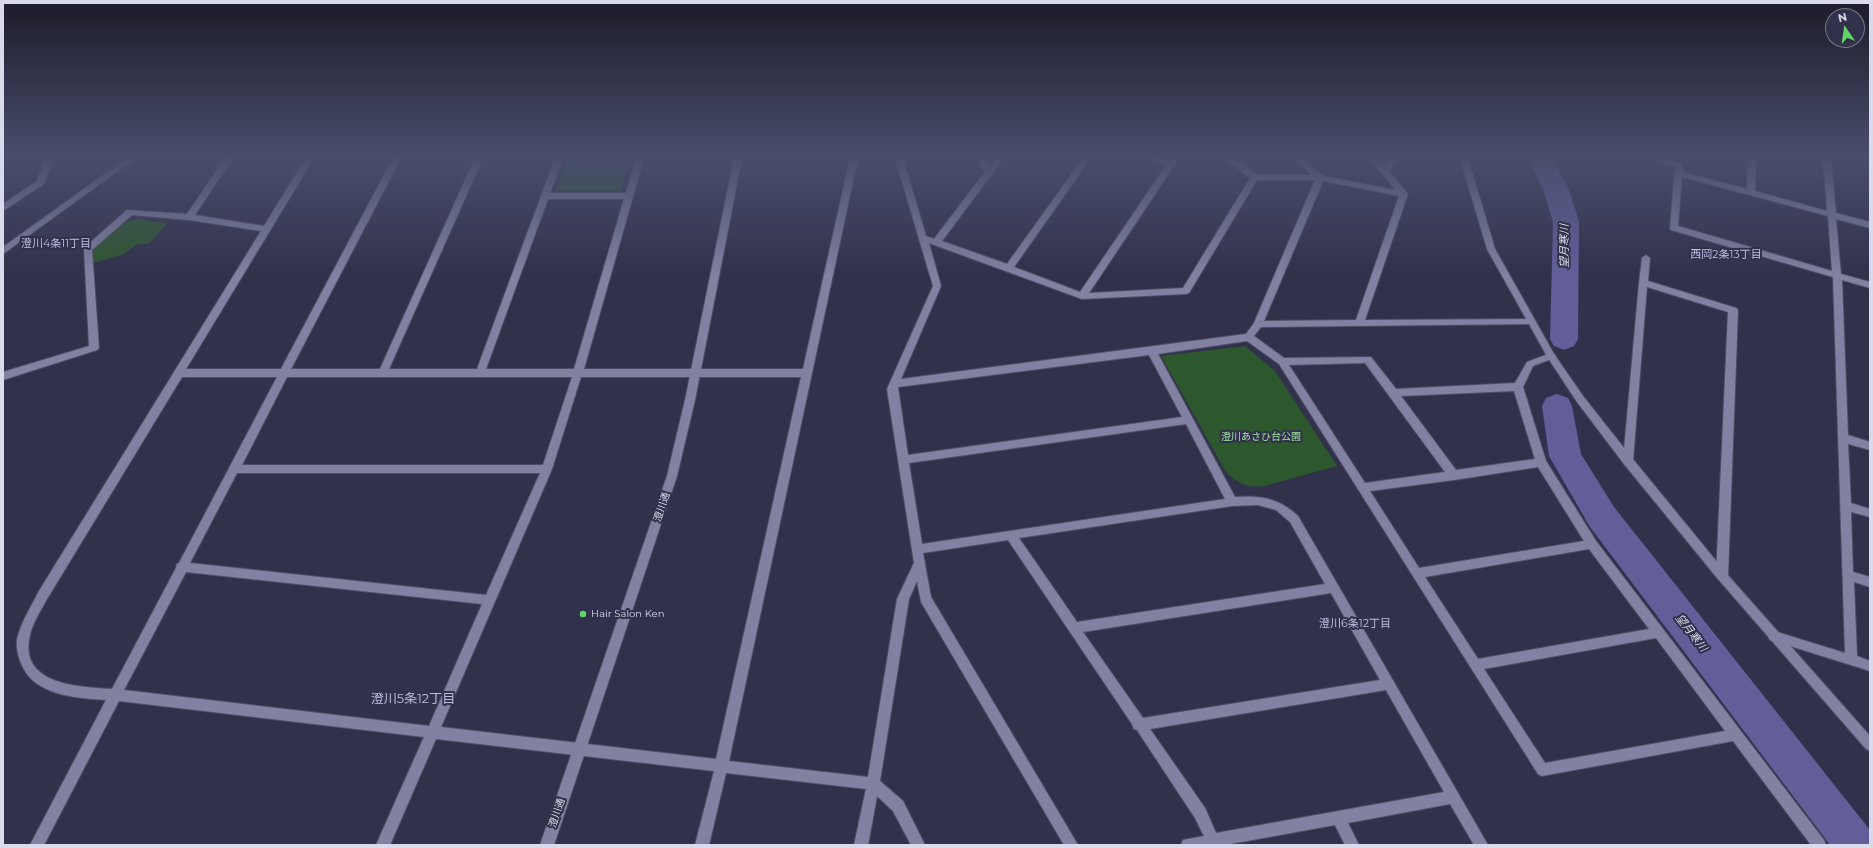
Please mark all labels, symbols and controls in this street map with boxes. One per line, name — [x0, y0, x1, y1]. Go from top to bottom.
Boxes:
north arrow — [1825, 8, 1865, 48]
text: N — [1837, 9, 1848, 25]
water label: 望月寒川 — [1558, 224, 1572, 268]
district label: 澄川4条11丁目 — [21, 237, 91, 251]
district label: 西岡2条13丁目 — [1690, 248, 1762, 262]
park label: 澄川あさひ台公園 — [1221, 431, 1301, 443]
street label: 澄川通 — [651, 491, 673, 523]
place label: Hair Salon Ken — [591, 608, 664, 620]
marker: Hair Salon Ken — [578, 609, 588, 619]
water label: 望月寒川 — [1672, 612, 1710, 654]
district label: 澄川6条12丁目 — [1319, 617, 1391, 631]
district label: 澄川5条12丁目 — [371, 691, 455, 707]
street label: 澄川通 — [546, 797, 568, 829]

